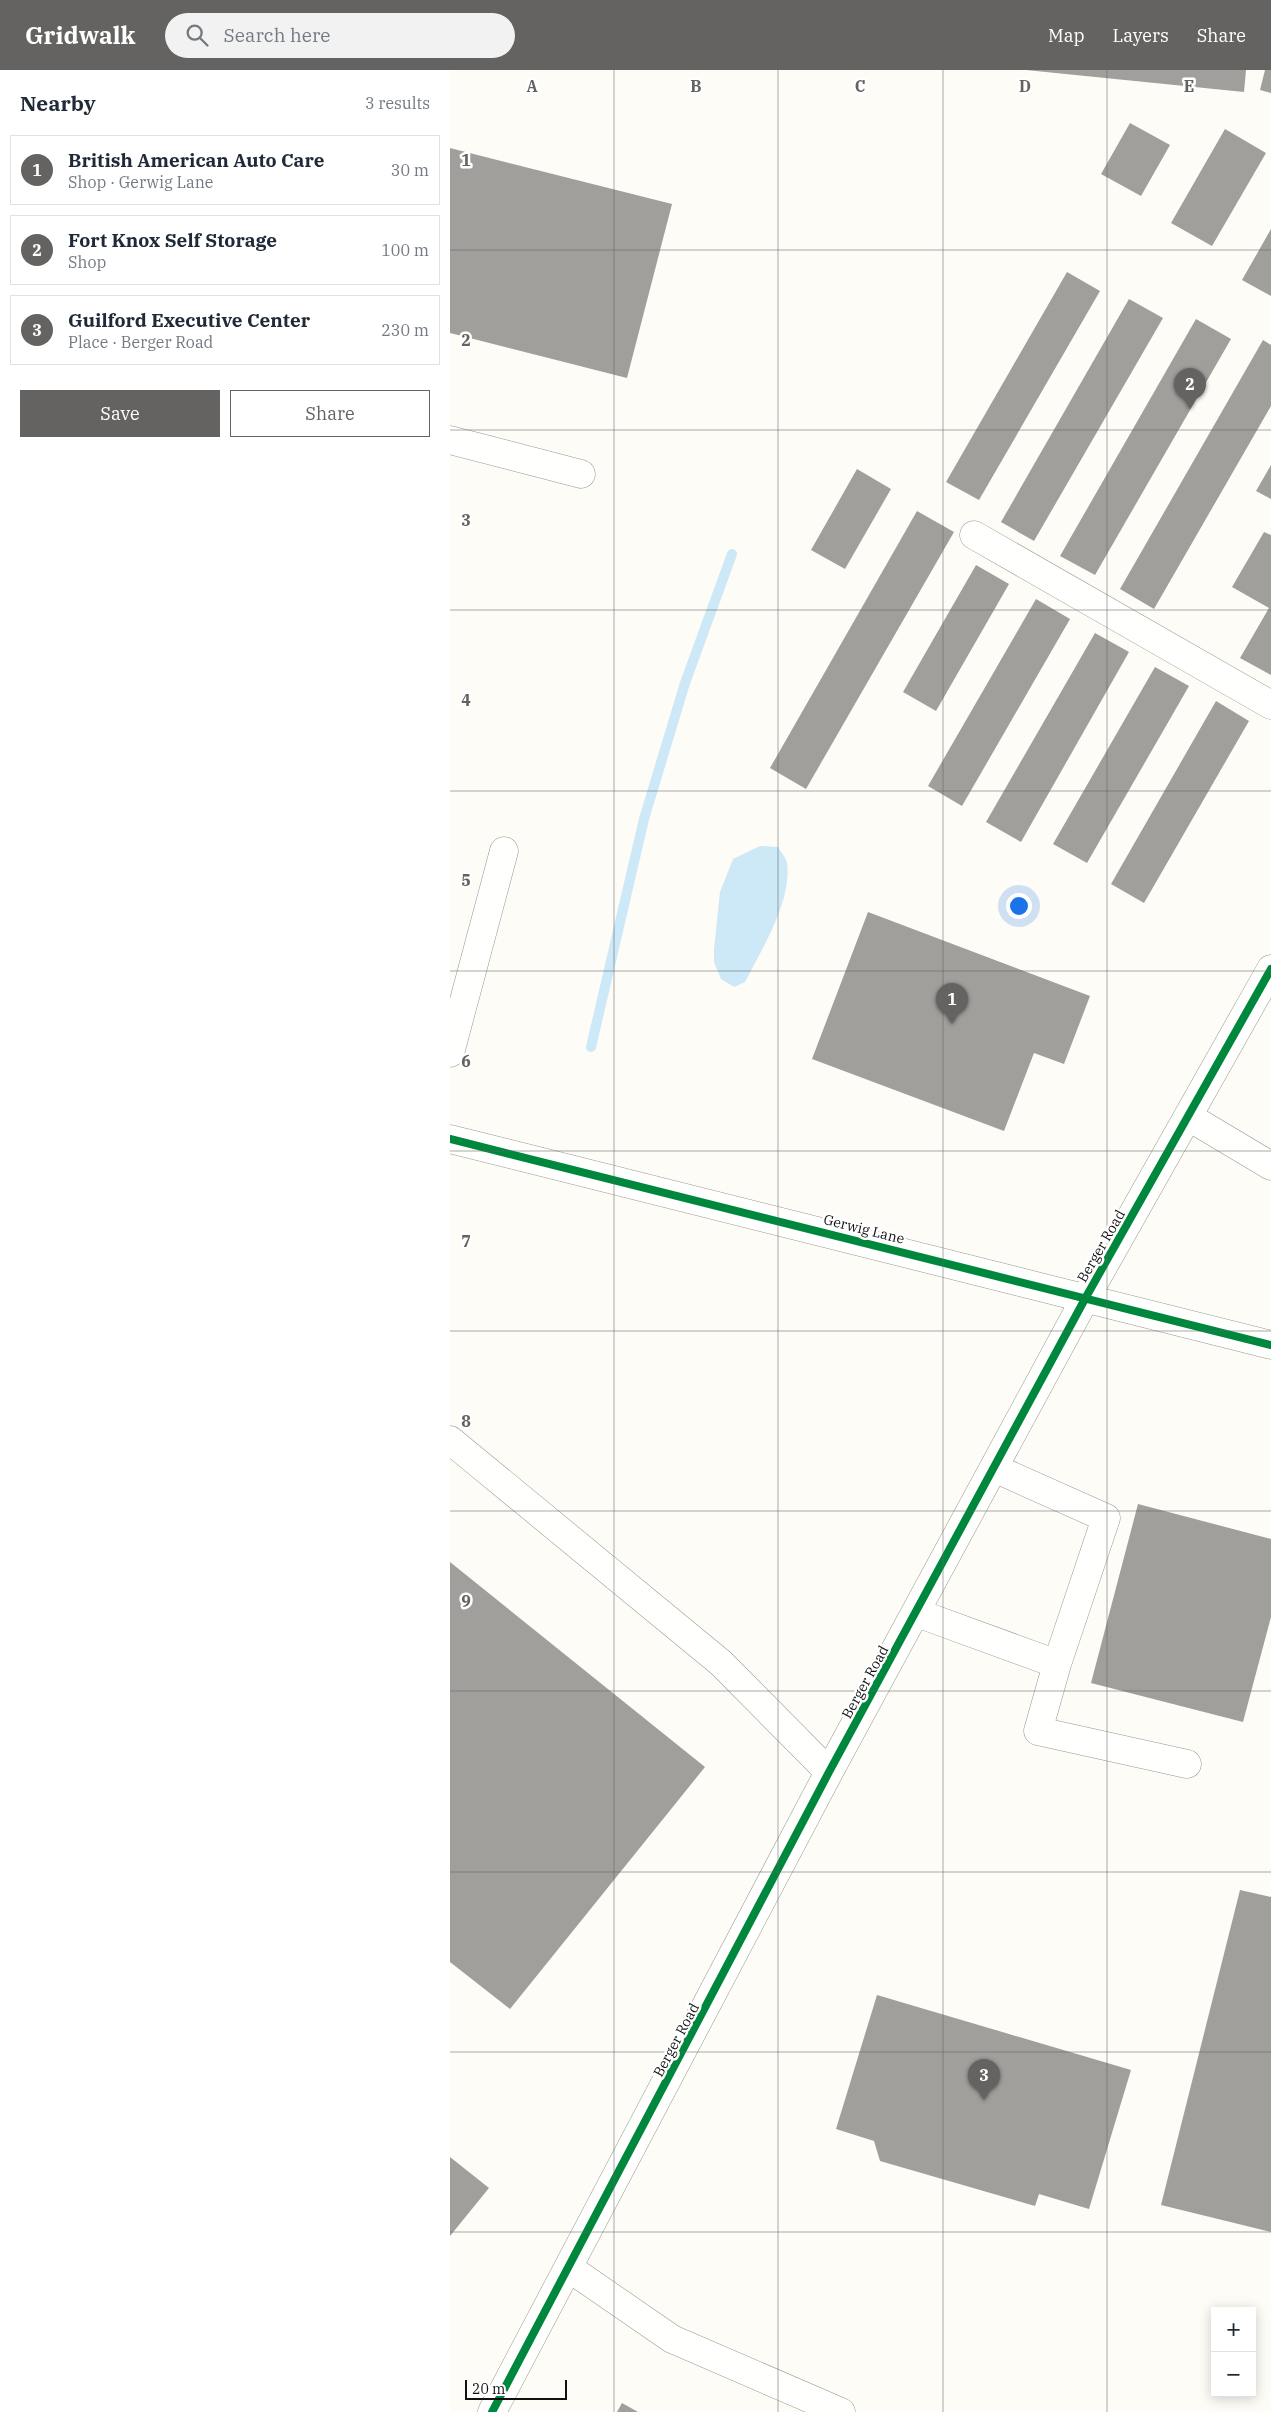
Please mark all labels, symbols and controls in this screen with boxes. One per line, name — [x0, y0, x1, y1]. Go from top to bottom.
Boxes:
search box — [165, 13, 515, 58]
text: Gridwalk — [25, 19, 135, 51]
icon: search — [183, 21, 211, 49]
text: Search here — [223, 23, 331, 47]
text: Map — [1048, 24, 1085, 47]
text: Layers — [1113, 24, 1169, 47]
text: Share — [1197, 24, 1246, 47]
text: A — [526, 76, 538, 96]
text: B — [690, 76, 702, 96]
text: C — [855, 76, 865, 96]
text: D — [1019, 76, 1031, 96]
text: E — [1184, 76, 1194, 96]
text: Nearby — [20, 89, 96, 117]
text: 3 results — [365, 93, 430, 113]
text: British American Auto Care — [68, 148, 325, 172]
text: 1 — [461, 150, 471, 170]
text: 1 — [32, 160, 42, 180]
text: 30 m — [391, 160, 429, 180]
text: Shop · Gerwig Lane — [68, 172, 213, 192]
text: Fort Knox Self Storage — [68, 228, 277, 252]
text: 2 — [32, 240, 42, 260]
text: 100 m — [381, 240, 429, 260]
text: Shop — [68, 252, 106, 272]
text: Guilford Executive Center — [68, 308, 310, 332]
text: 3 — [32, 320, 42, 340]
text: 230 m — [381, 320, 429, 340]
text: 2 — [461, 330, 471, 350]
text: Place · Berger Road — [68, 332, 213, 352]
pin: 2 — [1174, 368, 1206, 409]
button: Save — [20, 390, 220, 437]
button: Share — [230, 390, 430, 437]
text: 3 — [461, 510, 471, 530]
text: 4 — [461, 690, 471, 710]
text: 5 — [461, 870, 471, 890]
your location — [1006, 893, 1032, 919]
pin: 1 — [936, 983, 968, 1024]
text: 6 — [461, 1051, 471, 1071]
street label: Berger Road — [1073, 1206, 1129, 1286]
street label: Gerwig Lane — [822, 1210, 906, 1248]
text: 7 — [461, 1231, 471, 1251]
text: 8 — [461, 1411, 471, 1431]
text: 9 — [461, 1591, 471, 1611]
street label: Berger Road — [838, 1642, 893, 1722]
street label: Berger Road — [649, 2000, 703, 2080]
pin: 3 — [968, 2059, 1000, 2100]
map controls — [1211, 2307, 1256, 2397]
button: + — [1211, 2307, 1256, 2352]
button: − — [1211, 2352, 1256, 2397]
scale bar — [465, 2377, 568, 2400]
text: 20 m — [472, 2380, 505, 2398]

